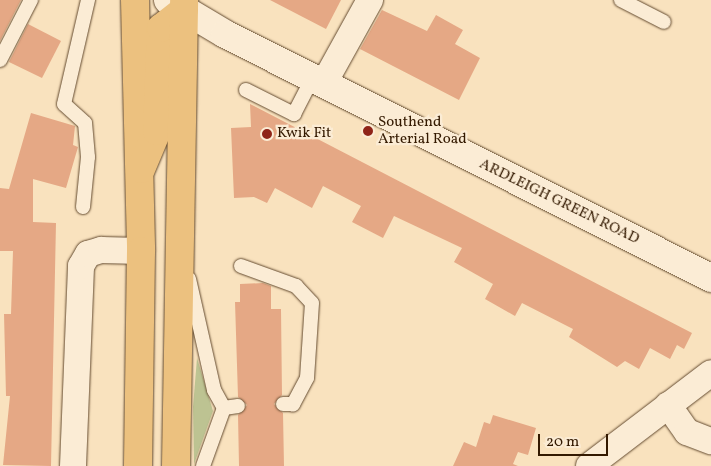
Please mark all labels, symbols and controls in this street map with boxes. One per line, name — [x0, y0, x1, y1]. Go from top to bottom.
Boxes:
place label: Southend Arterial Road — [378, 113, 467, 148]
place label: Kwik Fit — [277, 125, 331, 143]
marker: Southend Arterial Road — [362, 125, 374, 137]
marker: Kwik Fit — [261, 128, 273, 140]
street label: ARDLEIGH GREEN ROAD — [476, 155, 642, 249]
scale bar — [541, 424, 611, 456]
text: 20 m — [546, 432, 579, 453]

